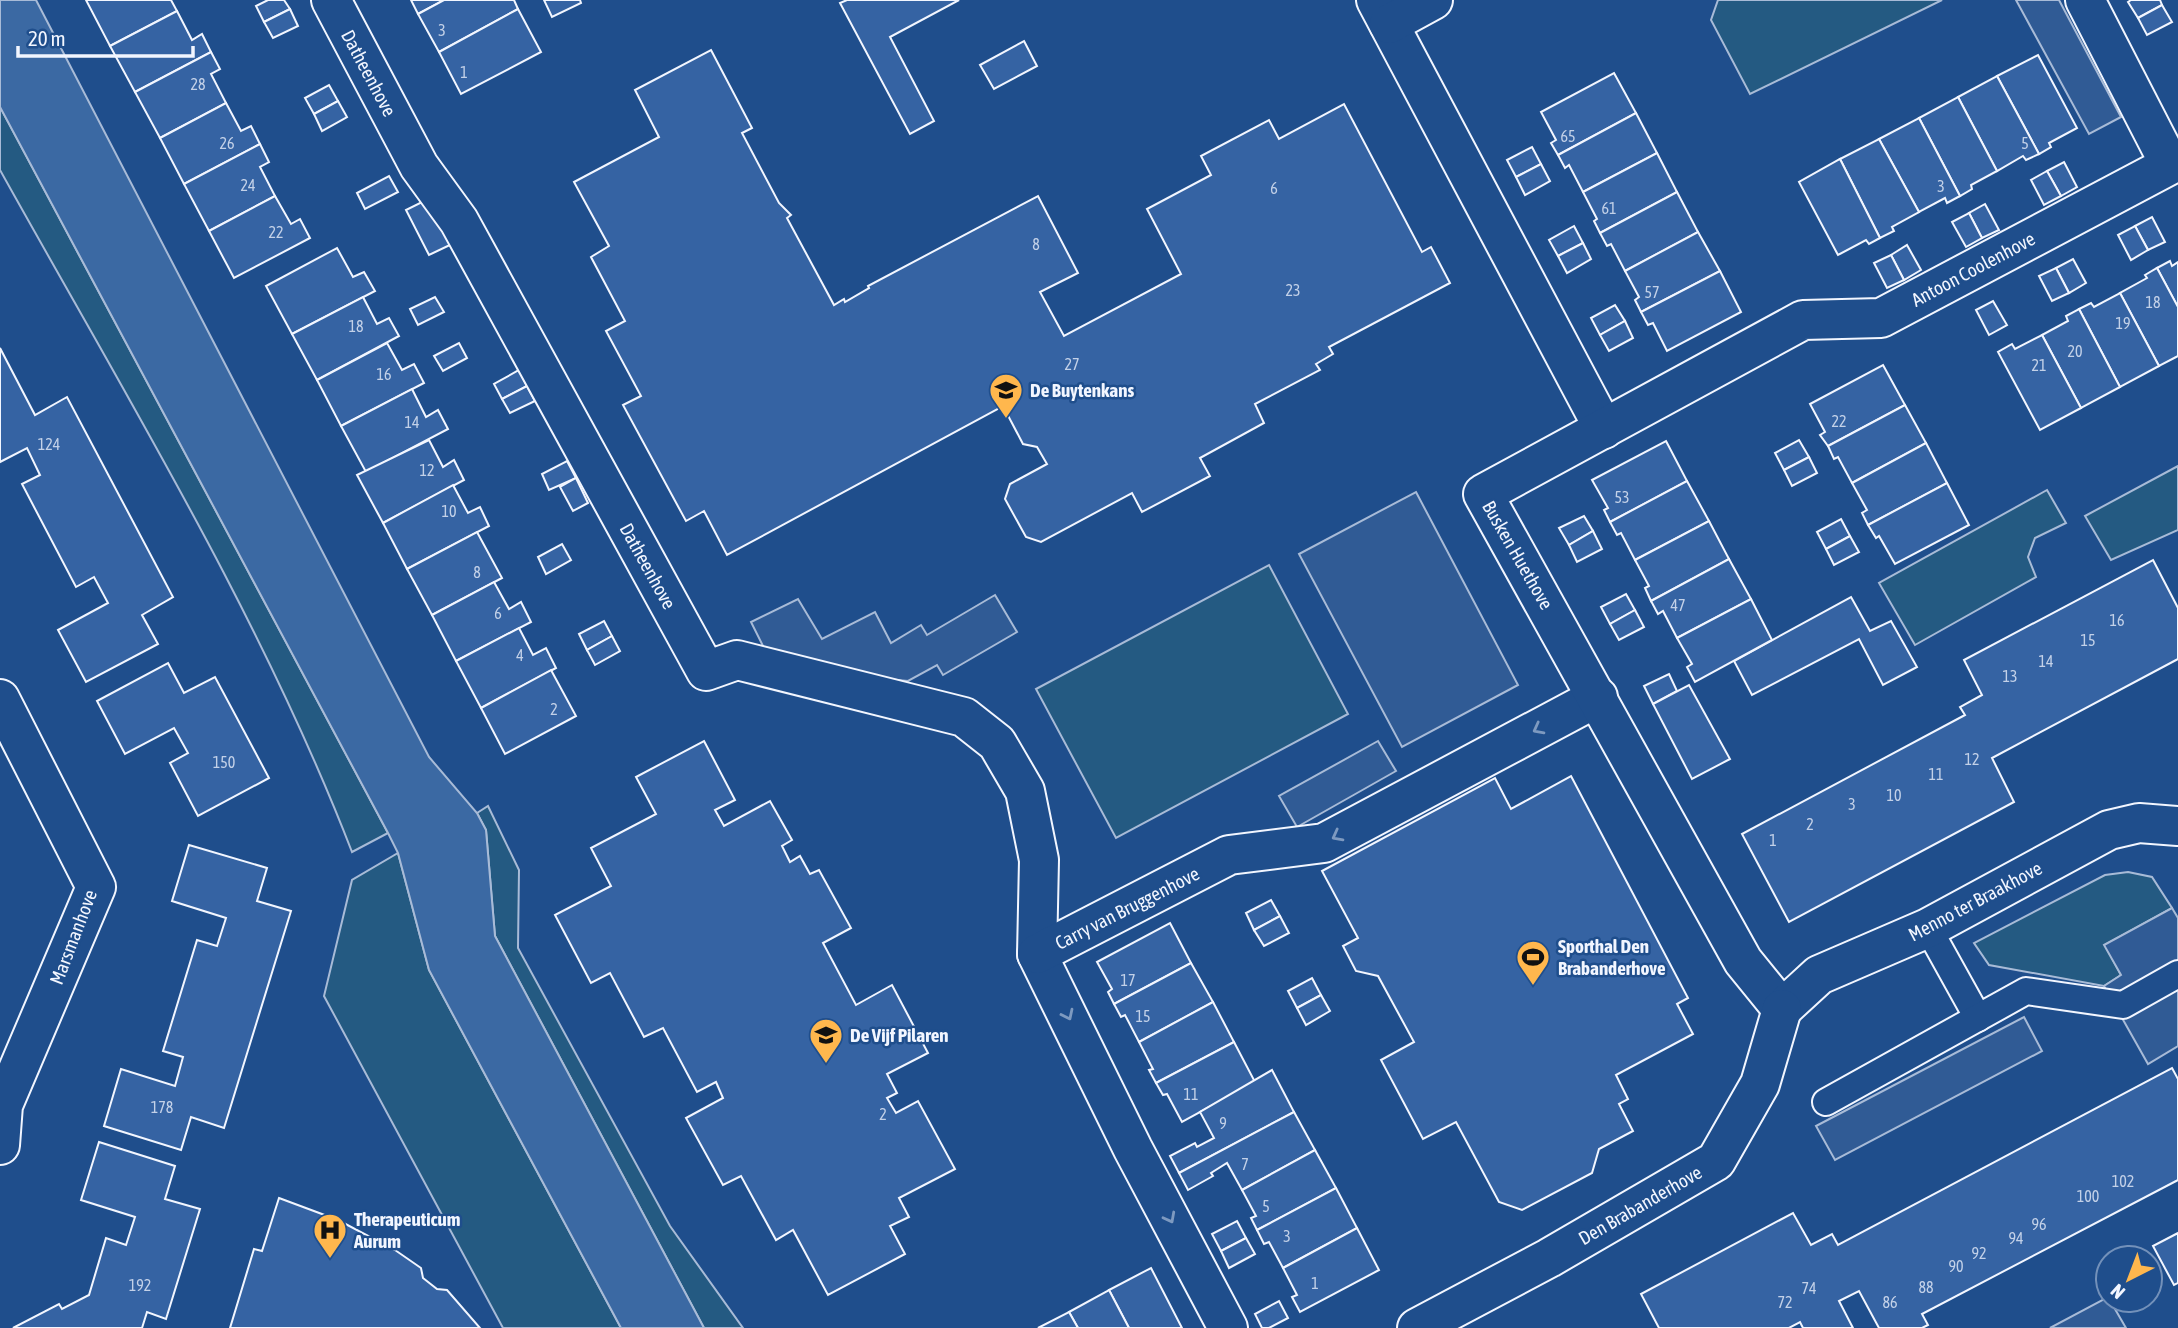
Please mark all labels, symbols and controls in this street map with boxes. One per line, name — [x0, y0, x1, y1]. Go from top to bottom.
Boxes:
scale bar — [18, 14, 192, 58]
house number: 3 — [438, 21, 446, 39]
text: 20 m — [28, 26, 66, 50]
street label: Datheenhove — [337, 26, 401, 120]
house number: 1 — [460, 63, 468, 81]
house number: 28 — [190, 75, 206, 93]
house number: 65 — [1560, 127, 1576, 145]
house number: 26 — [219, 134, 235, 152]
house number: 5 — [2021, 134, 2029, 152]
house number: 24 — [240, 176, 256, 194]
house number: 3 — [1937, 177, 1945, 195]
house number: 6 — [1270, 179, 1278, 197]
house number: 61 — [1601, 199, 1617, 217]
house number: 22 — [268, 223, 284, 241]
street label: Antoon Coolenhove — [1907, 227, 2039, 311]
house number: 8 — [1032, 235, 1040, 253]
house number: 23 — [1285, 281, 1301, 299]
house number: 57 — [1644, 283, 1660, 301]
house number: 18 — [2145, 293, 2161, 311]
house number: 19 — [2115, 314, 2131, 332]
house number: 18 — [348, 317, 364, 335]
house number: 20 — [2067, 342, 2083, 360]
house number: 27 — [1064, 355, 1080, 373]
house number: 21 — [2031, 356, 2047, 374]
house number: 16 — [376, 365, 392, 383]
school or university icon: De Buytenkans — [987, 371, 1025, 420]
place label: De Buytenkans — [1030, 379, 1134, 401]
house number: 22 — [1831, 412, 1847, 430]
house number: 14 — [404, 413, 420, 431]
house number: 124 — [38, 435, 60, 453]
house number: 12 — [419, 461, 435, 479]
house number: 53 — [1614, 488, 1630, 506]
street label: Busken Huethove — [1478, 497, 1558, 613]
house number: 10 — [441, 502, 457, 520]
street label: Datheenhove — [615, 519, 681, 613]
house number: 8 — [473, 563, 481, 581]
house number: 47 — [1670, 596, 1686, 614]
house number: 6 — [494, 604, 502, 622]
house number: 16 — [2109, 611, 2125, 629]
house number: 15 — [2080, 631, 2096, 649]
house number: 4 — [516, 646, 524, 664]
house number: 14 — [2038, 652, 2054, 670]
house number: 13 — [2002, 667, 2018, 685]
house number: 2 — [550, 700, 558, 718]
one-way arrow — [1533, 720, 1545, 734]
house number: 12 — [1964, 750, 1980, 768]
house number: 150 — [213, 753, 235, 771]
house number: 11 — [1928, 765, 1944, 783]
house number: 10 — [1886, 786, 1902, 804]
house number: 3 — [1848, 795, 1856, 813]
house number: 2 — [1806, 815, 1814, 833]
one-way arrow — [1332, 828, 1345, 841]
house number: 1 — [1769, 831, 1777, 849]
street label: Menno ter Braakhove — [1905, 857, 2045, 945]
street label: Carry van Bruggenhove — [1051, 862, 1203, 954]
street label: Marsmanhove — [45, 886, 101, 988]
place label: Sporthal Den Brabanderhove — [1558, 935, 1666, 979]
sports icon: Sporthal Den Brabanderhove — [1514, 938, 1552, 987]
house number: 17 — [1120, 971, 1136, 989]
house number: 15 — [1135, 1007, 1151, 1025]
one-way arrow — [1059, 1008, 1073, 1020]
school or university icon: De Vijf Pilaren — [807, 1016, 845, 1065]
place label: De Vijf Pilaren — [850, 1024, 949, 1046]
house number: 11 — [1183, 1085, 1199, 1103]
house number: 178 — [151, 1098, 173, 1116]
house number: 2 — [879, 1105, 887, 1123]
house number: 9 — [1219, 1114, 1227, 1132]
house number: 7 — [1241, 1155, 1249, 1173]
street label: Den Brabanderhove — [1574, 1161, 1706, 1249]
house number: 102 — [2112, 1172, 2134, 1190]
house number: 100 — [2077, 1187, 2099, 1205]
house number: 5 — [1262, 1197, 1270, 1215]
place label: Therapeuticum Aurum — [353, 1208, 460, 1252]
hospital icon: Therapeuticum Aurum — [311, 1211, 349, 1260]
one-way arrow — [1162, 1211, 1175, 1223]
house number: 96 — [2031, 1215, 2047, 1233]
house number: 3 — [1283, 1227, 1291, 1245]
house number: 94 — [2008, 1229, 2024, 1247]
house number: 92 — [1971, 1244, 1987, 1262]
north arrow — [2094, 1244, 2164, 1314]
house number: 90 — [1948, 1257, 1964, 1275]
house number: 1 — [1311, 1274, 1319, 1292]
house number: 192 — [129, 1276, 151, 1294]
house number: 88 — [1918, 1278, 1934, 1296]
house number: 74 — [1801, 1279, 1817, 1297]
text: N — [2106, 1280, 2129, 1304]
house number: 72 — [1777, 1293, 1793, 1311]
house number: 86 — [1882, 1293, 1898, 1311]

